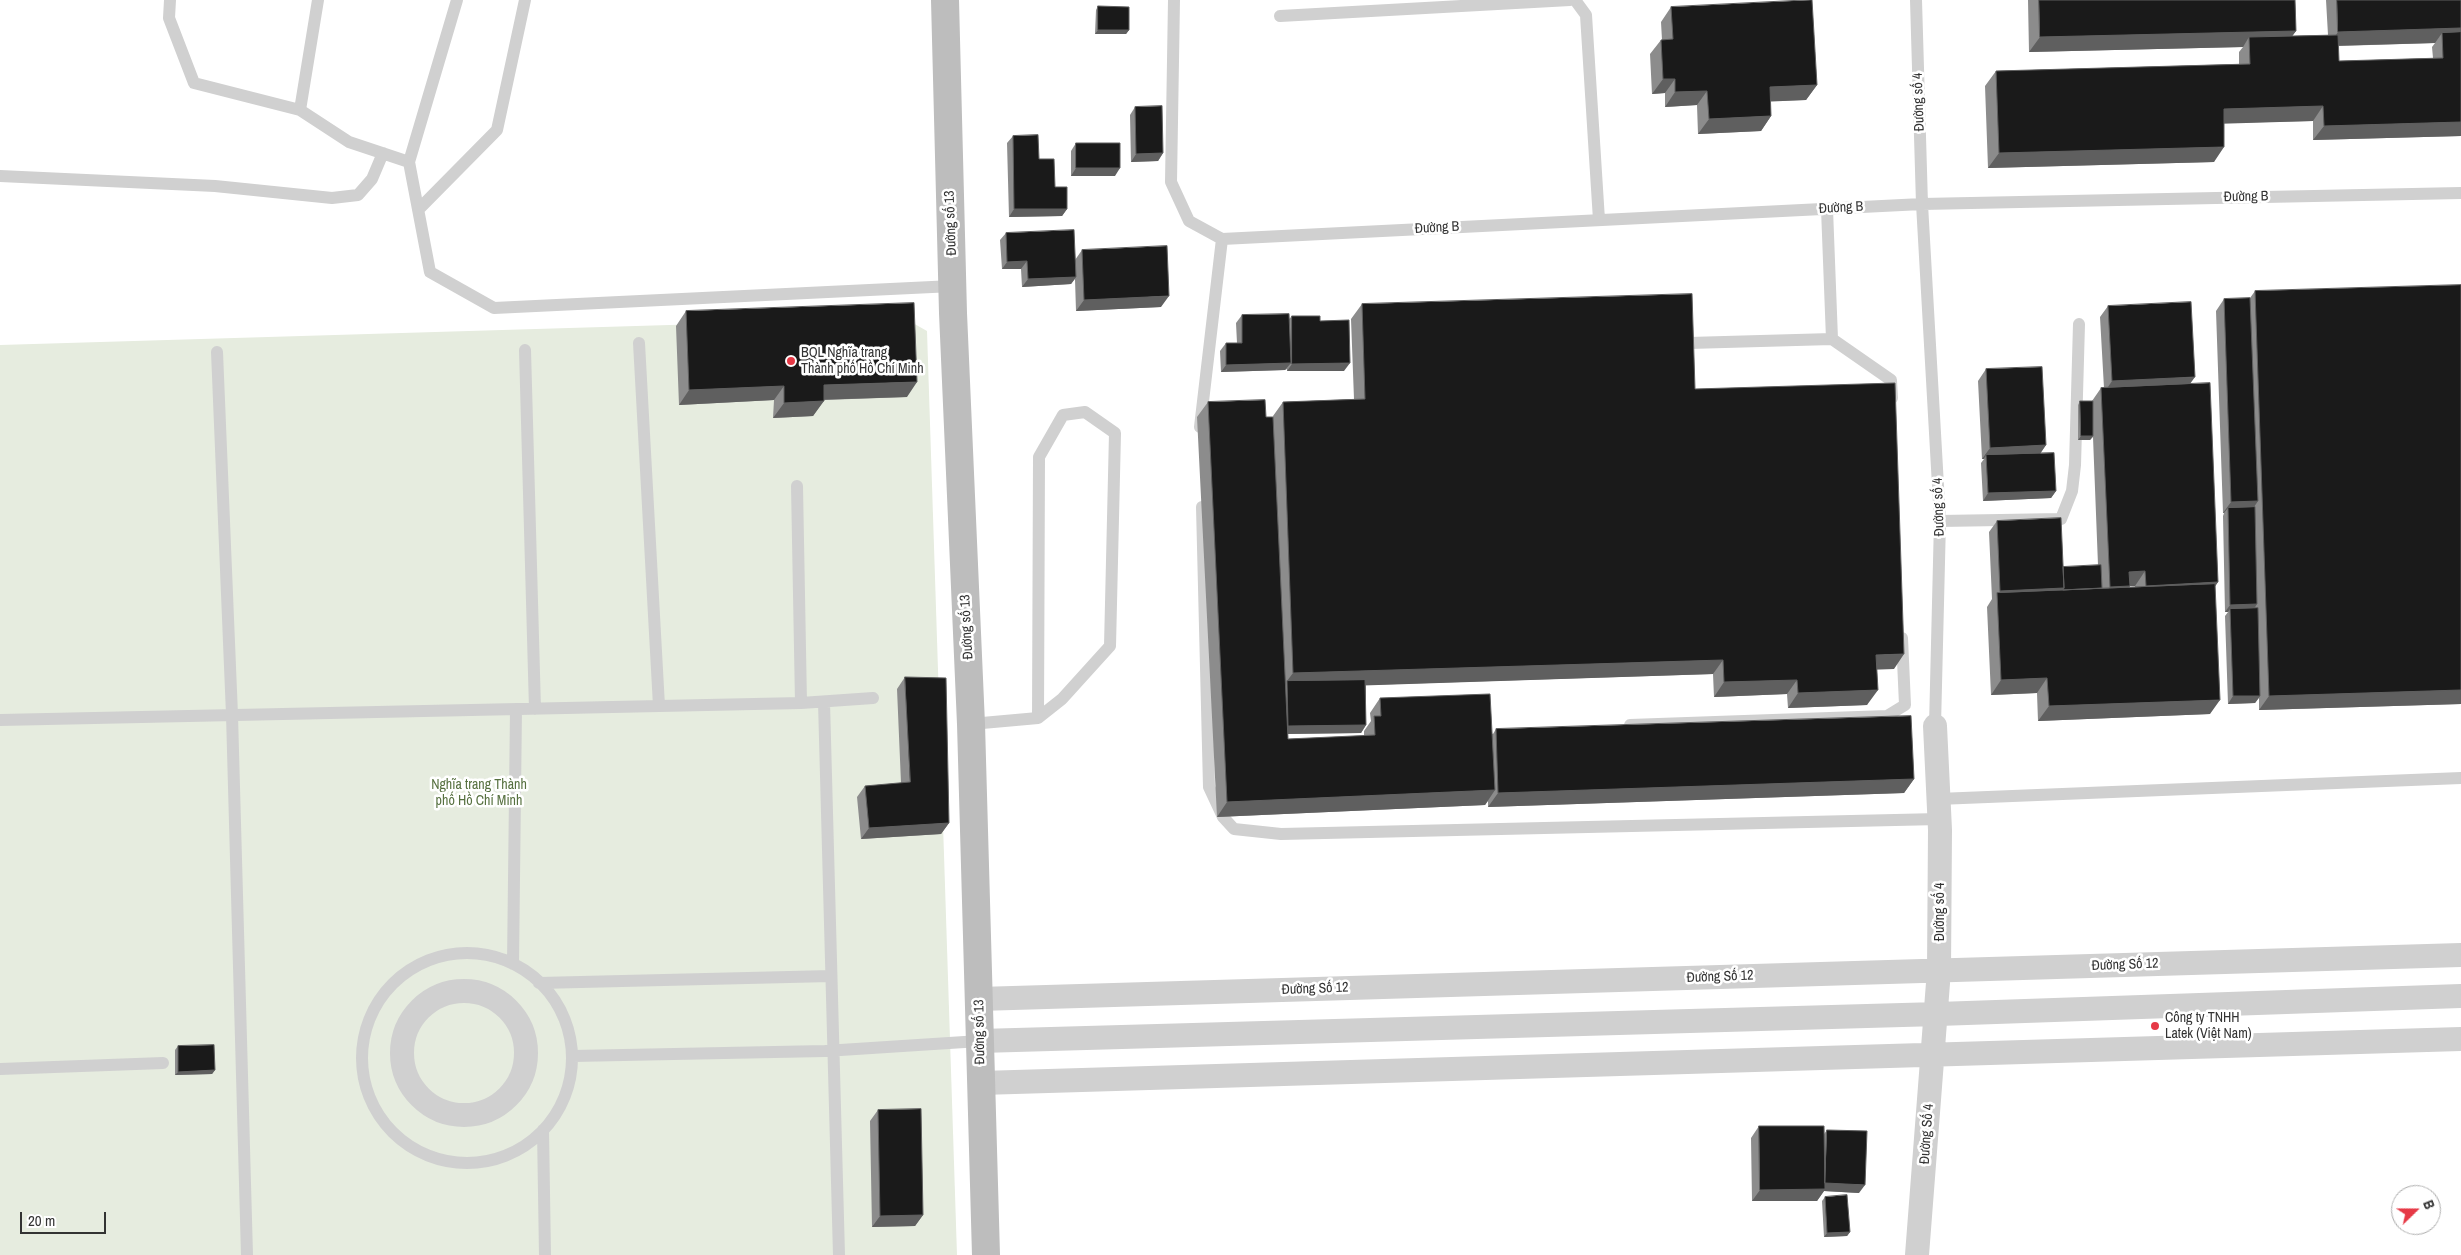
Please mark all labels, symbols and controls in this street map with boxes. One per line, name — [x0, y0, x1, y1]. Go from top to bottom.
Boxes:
street label: Đường số 4 — [1910, 72, 1928, 132]
street label: Đường B — [2224, 188, 2268, 206]
street label: Đường số 13 — [941, 190, 961, 256]
street label: Đường B — [1818, 198, 1864, 218]
street label: Đường B — [1414, 218, 1460, 238]
place label: BQL Nghĩa trang Thành phố Hồ Chí Minh — [801, 345, 924, 378]
marker: BQL Nghĩa trang Thành phố Hồ Chí Minh — [785, 355, 797, 367]
street label: Đường số 4 — [1930, 477, 1948, 537]
street label: Đường số 13 — [957, 594, 977, 660]
park label: Nghĩa trang Thành phố Hồ Chí Minh — [431, 777, 527, 810]
street label: Đường số 4 — [1932, 883, 1948, 941]
street label: Đường Số 12 — [2091, 955, 2159, 975]
street label: Đường Số 12 — [1686, 967, 1754, 987]
street label: Đường Số 12 — [1281, 979, 1349, 999]
street label: Đường số 13 — [971, 999, 989, 1065]
place label: Công ty TNHH Latek (Việt Nam) — [2165, 1010, 2252, 1042]
marker: Công ty TNHH Latek (Việt Nam) — [2149, 1020, 2161, 1032]
street label: Đường Số 4 — [1917, 1103, 1937, 1165]
north arrow — [2391, 1185, 2441, 1235]
text: B — [2419, 1198, 2439, 1212]
scale bar — [22, 1202, 109, 1234]
text: 20 m — [28, 1210, 55, 1231]

